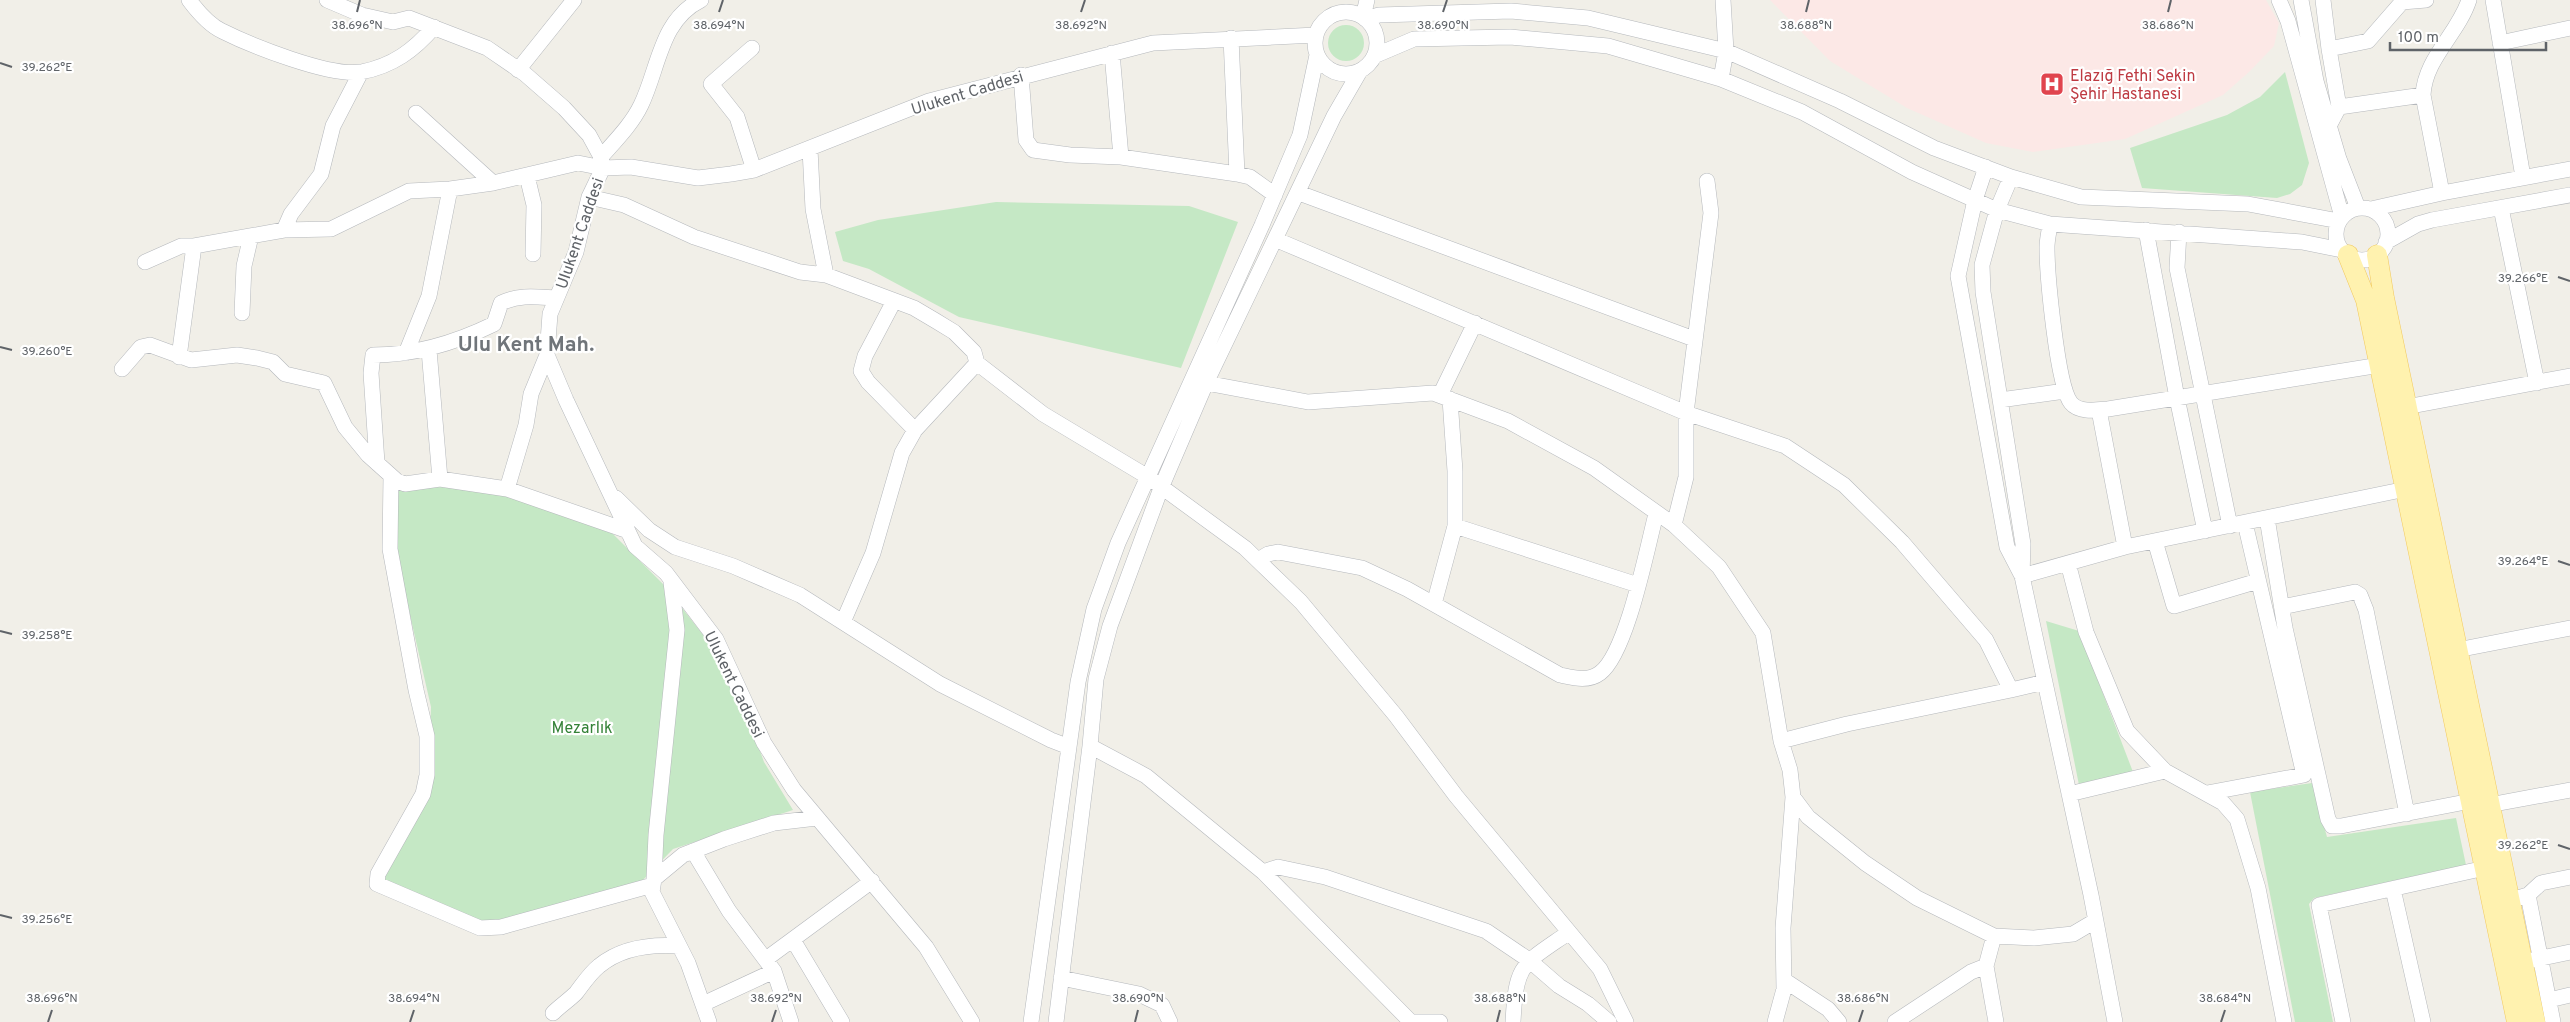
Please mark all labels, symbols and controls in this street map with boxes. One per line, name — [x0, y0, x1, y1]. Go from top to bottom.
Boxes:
text: 38.696°N — [331, 18, 383, 34]
text: 38.694°N — [693, 18, 745, 34]
text: 38.692°N — [1055, 18, 1107, 34]
text: 38.690°N — [1417, 18, 1469, 34]
text: 38.688°N — [1780, 18, 1832, 34]
text: 38.686°N — [2142, 18, 2194, 34]
scale bar — [2390, 20, 2546, 52]
text: 100 m — [2398, 29, 2439, 48]
text: 39.262°E — [22, 60, 72, 76]
street label: Ulukent Caddesi — [909, 67, 1026, 121]
place label: Elazığ Fethi Sekin Şehir Hastanesi — [2070, 67, 2195, 105]
hospital icon: Elazığ Fethi Sekin Şehir Hastanesi — [2039, 71, 2065, 97]
street label: Ulukent Caddesi — [552, 175, 609, 292]
text: 39.266°E — [2498, 271, 2548, 287]
district label: Ulu Kent Mah. — [458, 332, 594, 359]
text: 39.260°E — [21, 344, 73, 360]
text: 39.264°E — [2498, 554, 2548, 570]
text: 39.258°E — [21, 628, 73, 644]
street label: Ulukent Caddesi — [699, 628, 768, 742]
park label: Mezarlık — [552, 719, 612, 739]
text: 39.262°E — [2498, 838, 2548, 854]
text: 39.256°E — [22, 912, 72, 928]
text: 38.696°N — [26, 991, 78, 1007]
text: 38.694°N — [388, 991, 440, 1007]
text: 38.692°N — [750, 991, 802, 1007]
text: 38.690°N — [1112, 991, 1164, 1007]
text: 38.688°N — [1474, 991, 1526, 1007]
text: 38.686°N — [1837, 991, 1889, 1007]
text: 38.684°N — [2199, 991, 2251, 1007]

